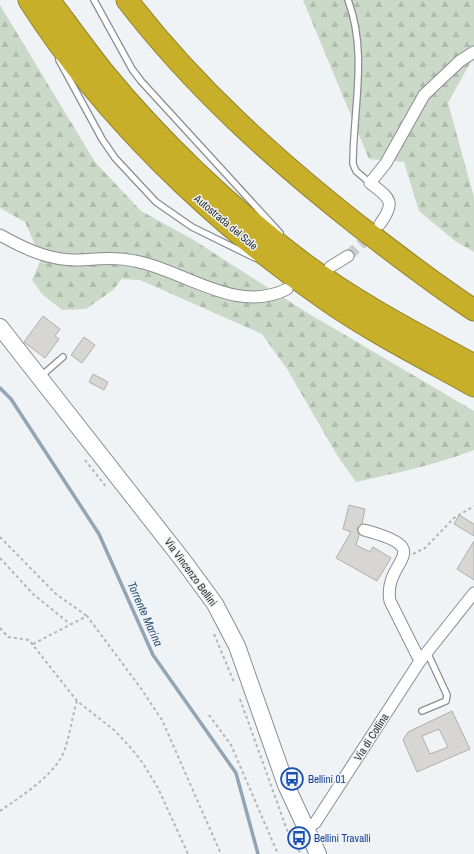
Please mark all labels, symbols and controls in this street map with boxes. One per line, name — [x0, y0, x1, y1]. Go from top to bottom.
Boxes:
street label: Autostrada del Sole — [191, 191, 261, 253]
street label: Via Vincenzo Bellini — [162, 535, 220, 609]
water label: Torrente Marina — [124, 579, 167, 649]
street label: Via di Collina — [350, 711, 392, 763]
bus stop icon: Bellini 01 — [279, 766, 305, 792]
place label: Bellini 01 — [308, 772, 346, 786]
bus stop icon: Bellini Travalli — [286, 825, 312, 851]
place label: Bellini Travalli — [314, 831, 371, 845]

